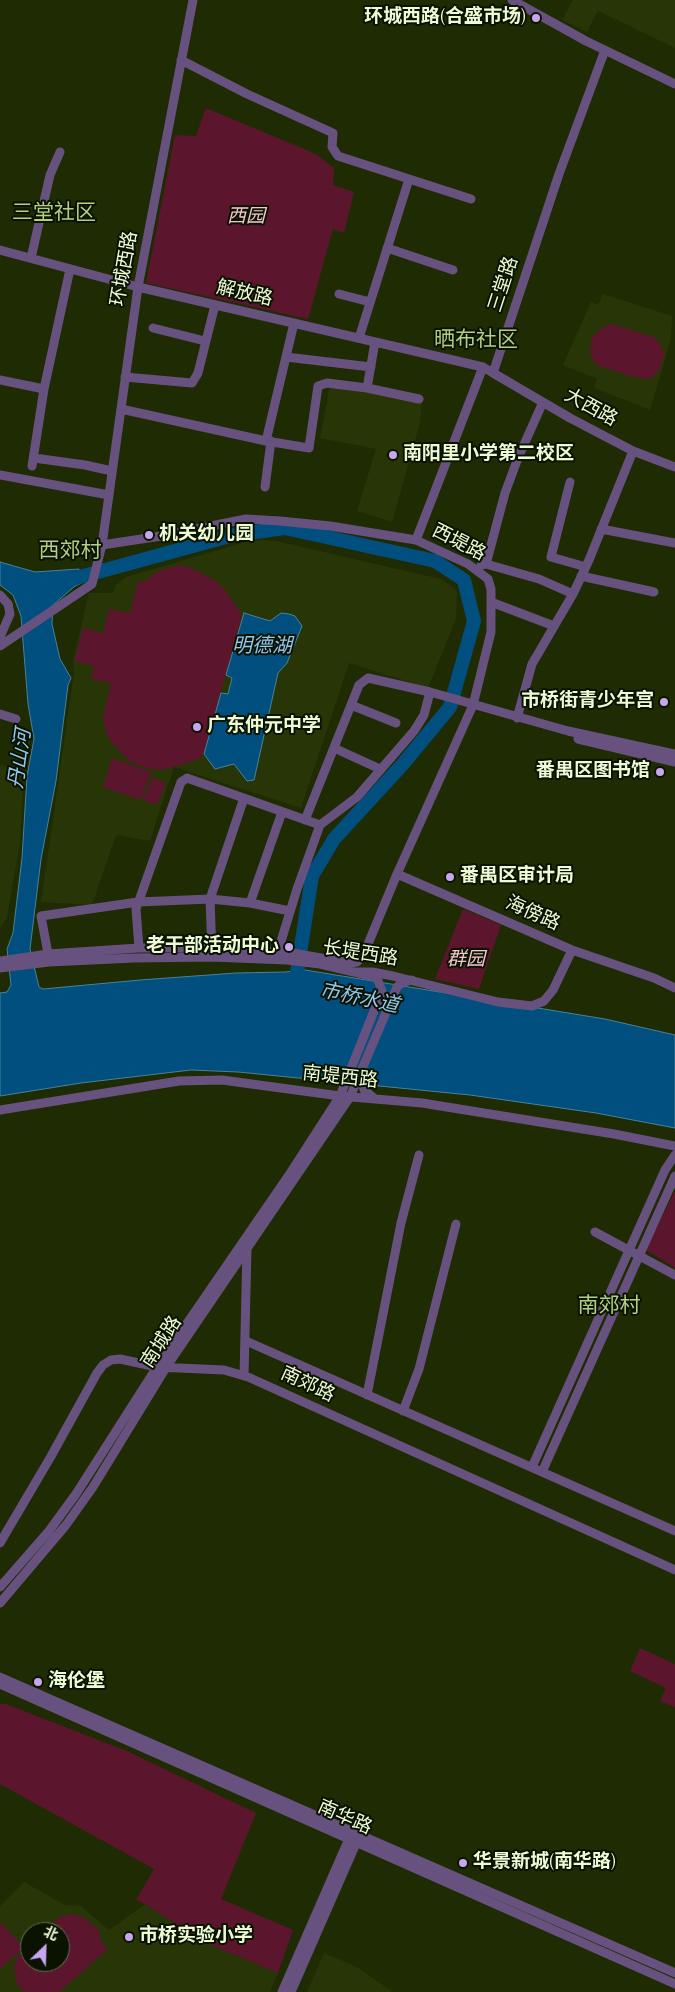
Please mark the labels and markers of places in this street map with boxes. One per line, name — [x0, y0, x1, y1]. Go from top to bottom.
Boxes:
place label: 环城西路(合盛市场) — [364, 7, 526, 29]
marker: 环城西路(合盛市场) — [530, 12, 542, 24]
place label: 南阳里小学第二校区 — [403, 444, 574, 466]
marker: 南阳里小学第二校区 — [387, 449, 399, 461]
place label: 机关幼儿园 — [159, 524, 254, 546]
marker: 机关幼儿园 — [143, 529, 155, 541]
place label: 市桥街青少年宫 — [521, 691, 654, 713]
marker: 市桥街青少年宫 — [658, 696, 670, 708]
place label: 广东仲元中学 — [207, 716, 321, 738]
marker: 广东仲元中学 — [191, 721, 203, 733]
place label: 番禺区图书馆 — [536, 761, 650, 783]
marker: 番禺区图书馆 — [654, 766, 666, 778]
place label: 番禺区审计局 — [460, 866, 574, 888]
marker: 番禺区审计局 — [444, 871, 456, 883]
place label: 老干部活动中心 — [146, 936, 279, 958]
marker: 老干部活动中心 — [283, 941, 295, 953]
place label: 海伦堡 — [48, 1671, 105, 1693]
marker: 海伦堡 — [32, 1676, 44, 1688]
place label: 华景新城(南华路) — [473, 1852, 616, 1874]
marker: 华景新城(南华路) — [457, 1857, 469, 1869]
place label: 市桥实验小学 — [139, 1926, 253, 1948]
marker: 市桥实验小学 — [123, 1931, 135, 1943]

